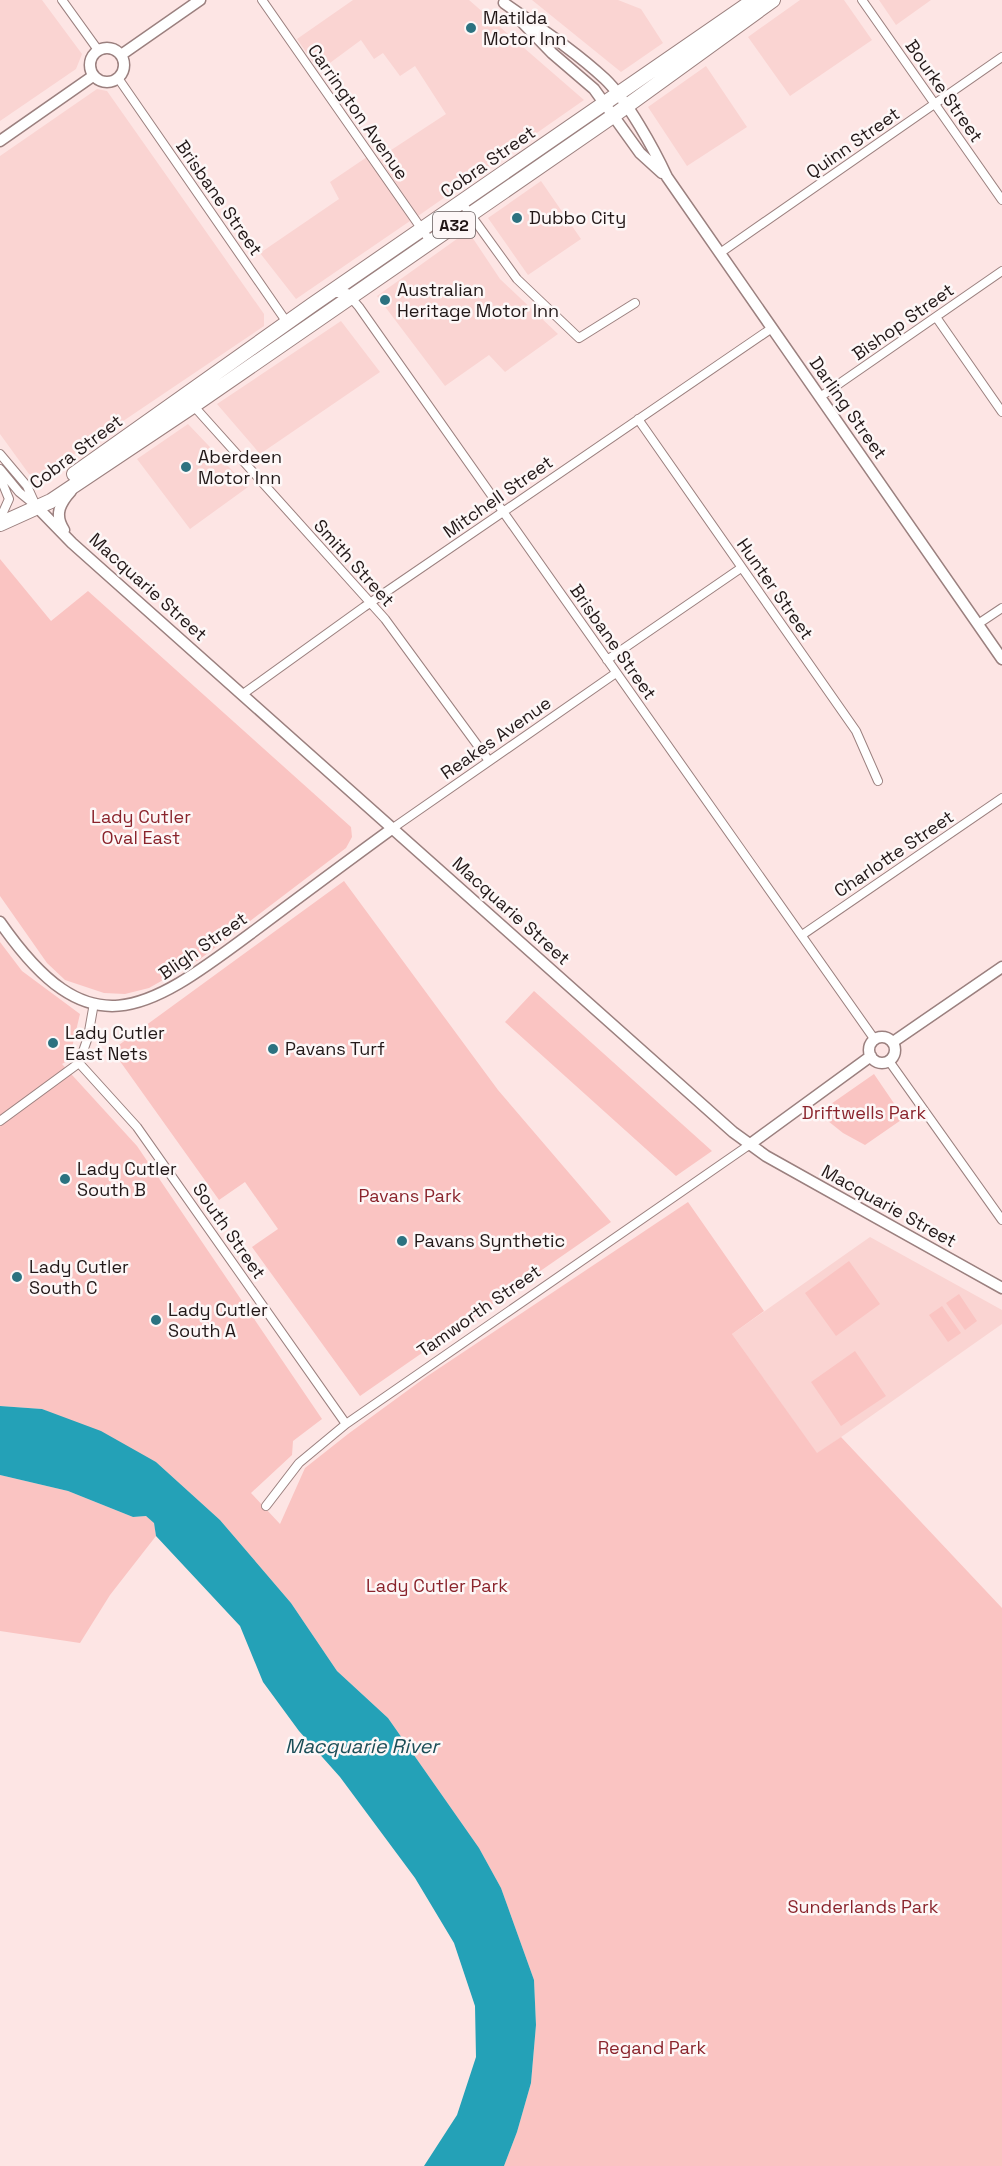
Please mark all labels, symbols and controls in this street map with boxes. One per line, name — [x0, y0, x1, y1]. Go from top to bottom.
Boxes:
place label: Matilda Motor Inn — [483, 6, 566, 50]
marker: Matilda Motor Inn — [464, 21, 478, 35]
street label: Bourke Street — [900, 35, 988, 147]
street label: Carrington Avenue — [303, 39, 414, 184]
street label: Quinn Street — [801, 102, 904, 183]
street label: Cobra Street — [436, 120, 540, 203]
street label: Brisbane Street — [171, 135, 268, 260]
place label: Dubbo City — [529, 206, 626, 229]
marker: Dubbo City — [510, 211, 524, 225]
road number: A32 — [433, 212, 475, 238]
place label: Australian Heritage Motor Inn — [397, 278, 559, 322]
street label: Bishop Street — [847, 278, 958, 365]
marker: Australian Heritage Motor Inn — [378, 293, 392, 307]
street label: Darling Street — [805, 352, 892, 464]
street label: Cobra Street — [25, 409, 127, 494]
place label: Aberdeen Motor Inn — [198, 445, 282, 489]
street label: Mitchell Street — [438, 450, 557, 543]
marker: Aberdeen Motor Inn — [179, 460, 193, 474]
street label: Smith Street — [309, 514, 400, 611]
street label: Macquarie Street — [85, 528, 212, 646]
street label: Hunter Street — [732, 534, 819, 644]
street label: Brisbane Street — [565, 579, 662, 704]
street label: Reakes Avenue — [436, 691, 555, 784]
park label: Lady Cutler Oval East — [91, 805, 191, 849]
street label: Charlotte Street — [829, 805, 958, 902]
street label: Macquarie Street — [448, 852, 575, 970]
street label: Bligh Street — [154, 907, 251, 985]
place label: Lady Cutler East Nets — [65, 1021, 165, 1065]
marker: Lady Cutler East Nets — [46, 1036, 60, 1050]
place label: Pavans Turf — [285, 1037, 385, 1060]
marker: Pavans Turf — [266, 1042, 280, 1056]
park label: Driftwells Park — [802, 1101, 926, 1124]
place label: Lady Cutler South B — [77, 1157, 177, 1201]
street label: Macquarie Street — [818, 1159, 961, 1252]
marker: Lady Cutler South B — [58, 1172, 72, 1186]
street label: South Street — [188, 1178, 271, 1283]
park label: Pavans Park — [359, 1184, 462, 1207]
place label: Pavans Synthetic — [414, 1229, 565, 1252]
marker: Pavans Synthetic — [395, 1234, 409, 1248]
place label: Lady Cutler South C — [29, 1255, 129, 1299]
street label: Tamworth Street — [412, 1259, 545, 1362]
marker: Lady Cutler South C — [10, 1270, 24, 1284]
place label: Lady Cutler South A — [168, 1298, 268, 1342]
marker: Lady Cutler South A — [149, 1313, 163, 1327]
park label: Lady Cutler Park — [366, 1574, 508, 1597]
water label: Macquarie River — [285, 1733, 441, 1759]
park label: Sunderlands Park — [787, 1895, 939, 1918]
park label: Regand Park — [598, 2036, 707, 2059]

